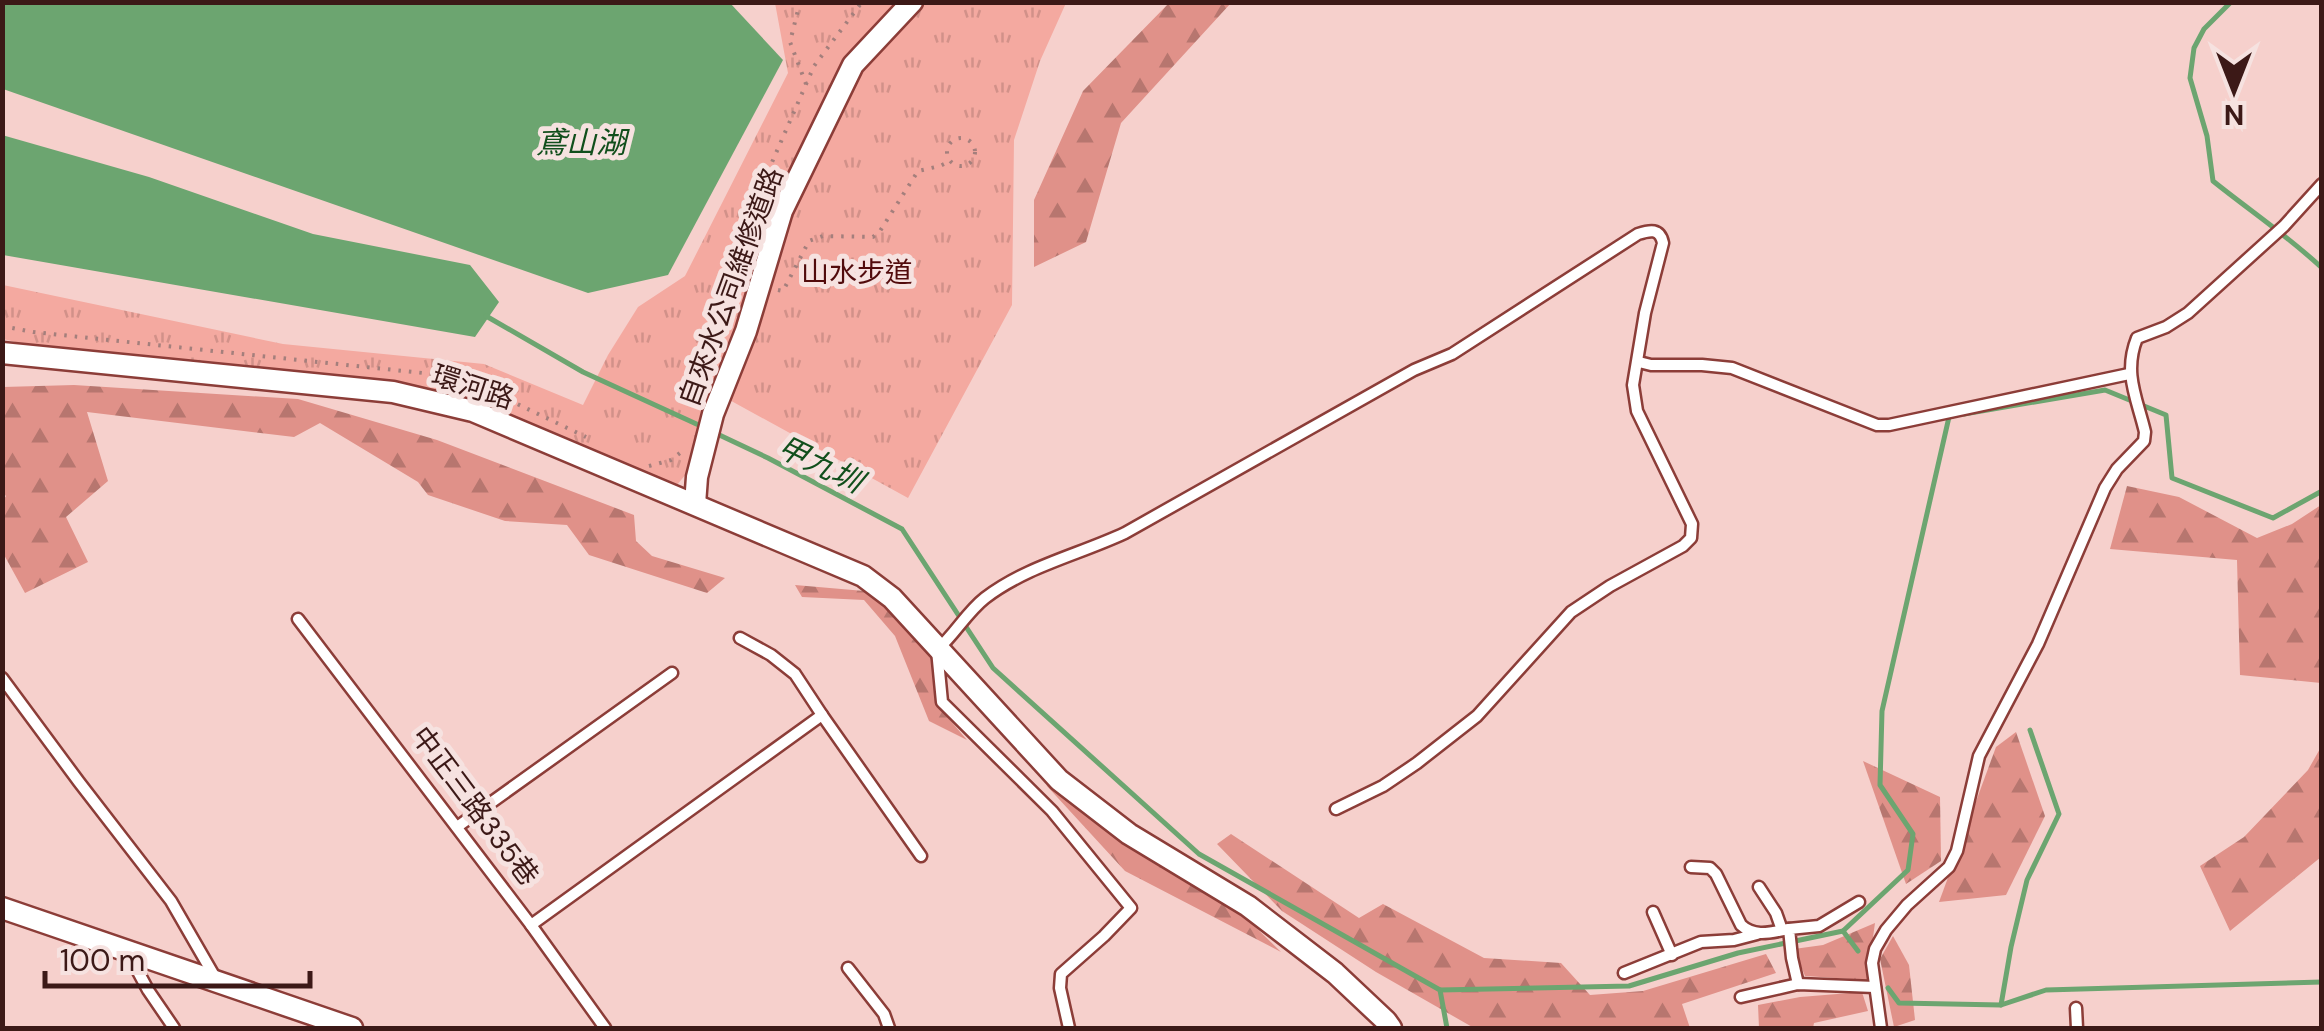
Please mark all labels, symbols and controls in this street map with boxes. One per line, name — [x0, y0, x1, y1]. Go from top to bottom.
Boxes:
north arrow — [2184, 40, 2284, 140]
text: N — [2224, 96, 2244, 133]
water label: 鳶山湖 — [536, 123, 630, 162]
street label: 自來水公司維修道路 — [671, 162, 791, 412]
park label: 山水步道 — [801, 254, 913, 291]
street label: 環河路 — [427, 356, 519, 418]
water label: 甲九圳 — [771, 427, 873, 503]
street label: 中正三路335巷 — [403, 719, 547, 893]
scale bar — [45, 926, 310, 988]
text: 100 m — [60, 941, 145, 980]

